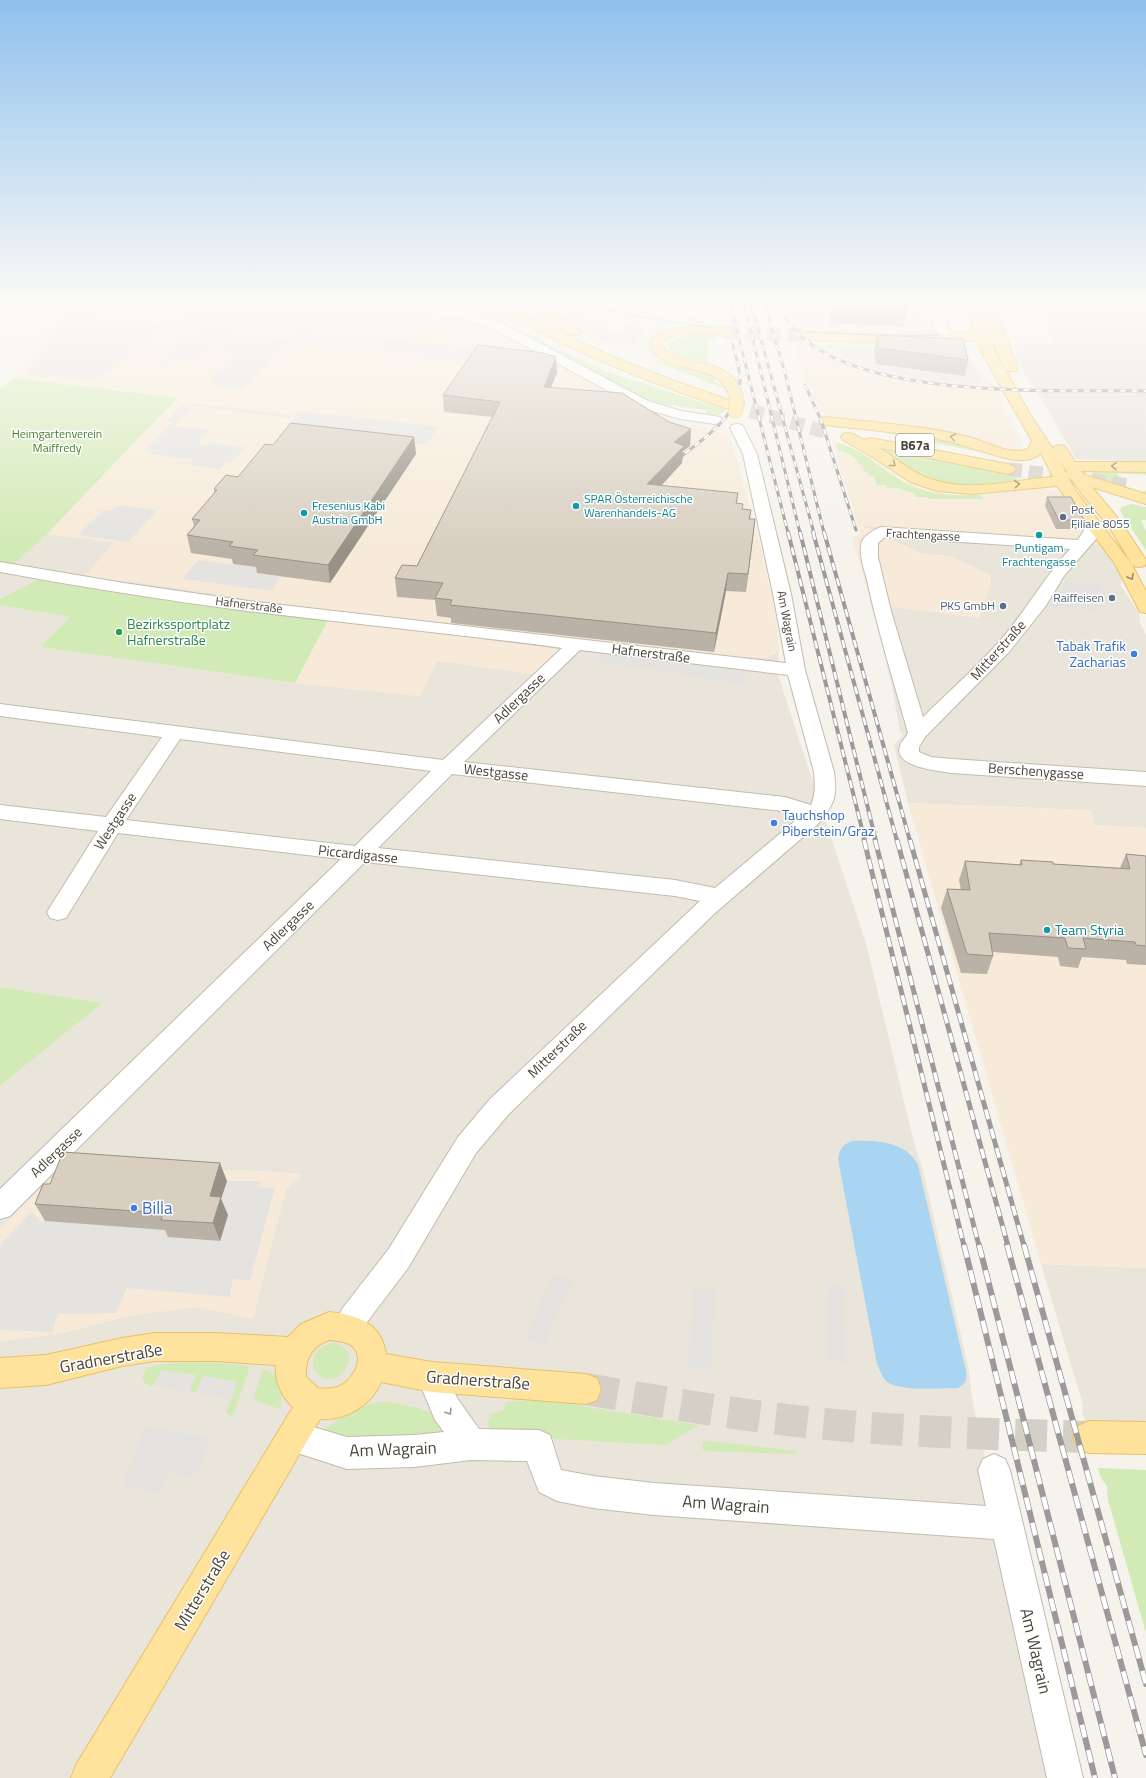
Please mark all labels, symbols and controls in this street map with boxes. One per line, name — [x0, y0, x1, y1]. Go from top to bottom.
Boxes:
park label: Heimgartenverein Maiffredy — [12, 424, 102, 457]
road number: B67a — [896, 434, 934, 456]
one-way arrow — [950, 434, 956, 442]
one-way arrow — [889, 459, 896, 466]
one-way arrow — [1111, 462, 1117, 470]
one-way arrow — [1014, 480, 1020, 489]
place label: SPAR Österreichische Warenhandels-AG — [584, 489, 693, 522]
place label: Fresenius Kabi Austria GmbH — [312, 496, 385, 529]
place label: Post Filiale 8055 — [1071, 500, 1130, 533]
marker: SPAR Österreichische Warenhandels-AG — [571, 501, 581, 511]
marker: Fresenius Kabi Austria GmbH — [299, 508, 309, 518]
marker: Post Filiale 8055 — [1058, 512, 1068, 522]
street label: Frachtengasse — [886, 523, 960, 546]
marker: Puntigam Frachtengasse — [1034, 530, 1044, 540]
place label: Puntigam Frachtengasse — [1002, 538, 1076, 571]
one-way arrow — [1126, 573, 1133, 581]
place label: Raiffeisen — [1053, 588, 1104, 607]
street label: Am Wagrain — [772, 589, 803, 653]
street label: Hafnerstraße — [214, 591, 284, 618]
marker: Raiffeisen — [1107, 593, 1117, 603]
place label: PKS GmbH — [940, 596, 995, 615]
marker: PKS GmbH — [998, 601, 1008, 611]
place label: Bezirkssportplatz Hafnerstraße — [127, 613, 230, 650]
street label: Mitterstraße — [965, 615, 1031, 685]
marker: Bezirkssportplatz Hafnerstraße — [114, 627, 124, 637]
place label: Tabak Trafik Zacharias — [1056, 635, 1126, 672]
street label: Hafnerstraße — [611, 637, 692, 668]
marker: Tabak Trafik Zacharias — [1129, 649, 1139, 659]
street label: Adlergasse — [488, 668, 549, 728]
street label: Berschenygasse — [987, 757, 1085, 784]
street label: Westgasse — [463, 758, 529, 785]
street label: Westgasse — [88, 788, 141, 854]
place label: Tauchshop Piberstein/Graz — [782, 804, 874, 841]
marker: Tauchshop Piberstein/Graz — [769, 818, 779, 828]
street label: Piccardigasse — [317, 839, 399, 868]
street label: Adlergasse — [257, 895, 318, 955]
place label: Team Styria — [1055, 919, 1124, 940]
marker: Team Styria — [1042, 925, 1052, 935]
street label: Mitterstraße — [522, 1015, 591, 1082]
street label: Adlergasse — [25, 1122, 86, 1182]
place label: Billa — [142, 1195, 173, 1221]
marker: Billa — [129, 1203, 139, 1213]
street label: Gradnerstraße — [57, 1336, 165, 1380]
street label: Gradnerstraße — [425, 1363, 531, 1397]
one-way arrow — [444, 1408, 452, 1415]
street label: Am Wagrain — [349, 1434, 437, 1464]
street label: Am Wagrain — [681, 1488, 771, 1520]
street label: Mitterstraße — [167, 1544, 237, 1636]
street label: Am Wagrain — [1014, 1605, 1058, 1697]

